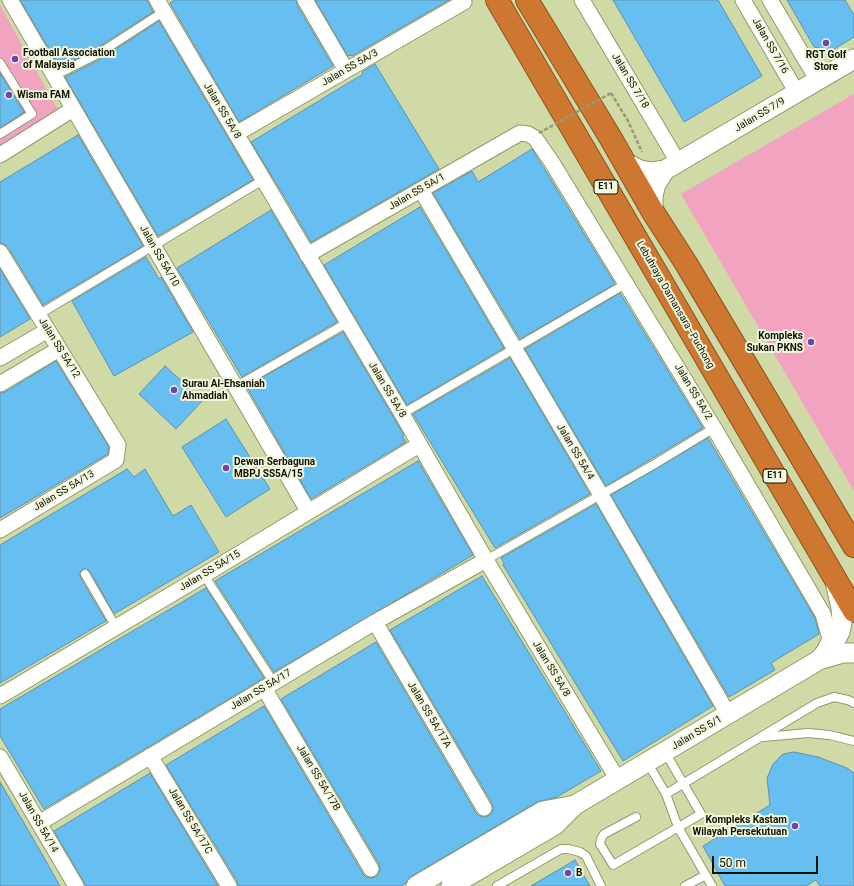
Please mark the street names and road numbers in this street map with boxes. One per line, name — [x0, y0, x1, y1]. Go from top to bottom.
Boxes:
street label: Jalan SS 7/16 — [749, 16, 791, 76]
street label: Jalan SS 5A/3 — [320, 47, 380, 89]
street label: Jalan SS 7/18 — [609, 51, 651, 111]
street label: Jalan SS 5A/8 — [201, 81, 243, 141]
street label: Jalan SS 7/9 — [733, 95, 787, 135]
street label: Jalan SS 5A/1 — [387, 171, 447, 213]
road number: E11 — [594, 180, 618, 194]
street label: Jalan SS 5A/10 — [137, 223, 181, 289]
street label: Lebuhraya Damansara–Puchong — [633, 239, 717, 371]
street label: Jalan SS 5A/12 — [36, 316, 82, 380]
street label: Jalan SS 5A/8 — [366, 360, 408, 420]
street label: Jalan SS 5A/2 — [672, 362, 714, 422]
street label: Jalan SS 5A/4 — [554, 422, 596, 482]
street label: Jalan SS 5A/13 — [31, 468, 97, 514]
road number: E11 — [763, 469, 787, 483]
street label: Jalan SS 5A/15 — [177, 548, 243, 594]
street label: Jalan SS 5A/8 — [530, 639, 572, 699]
street label: Jalan SS 5A/17 — [228, 667, 294, 713]
street label: Jalan SS 5A/17A — [404, 680, 454, 750]
street label: Jalan SS 5/1 — [670, 713, 724, 753]
street label: Jalan SS 5A/17B — [294, 743, 342, 813]
street label: Jalan SS 5A/17C — [165, 786, 215, 856]
street label: Jalan SS 5A/14 — [16, 789, 60, 855]

